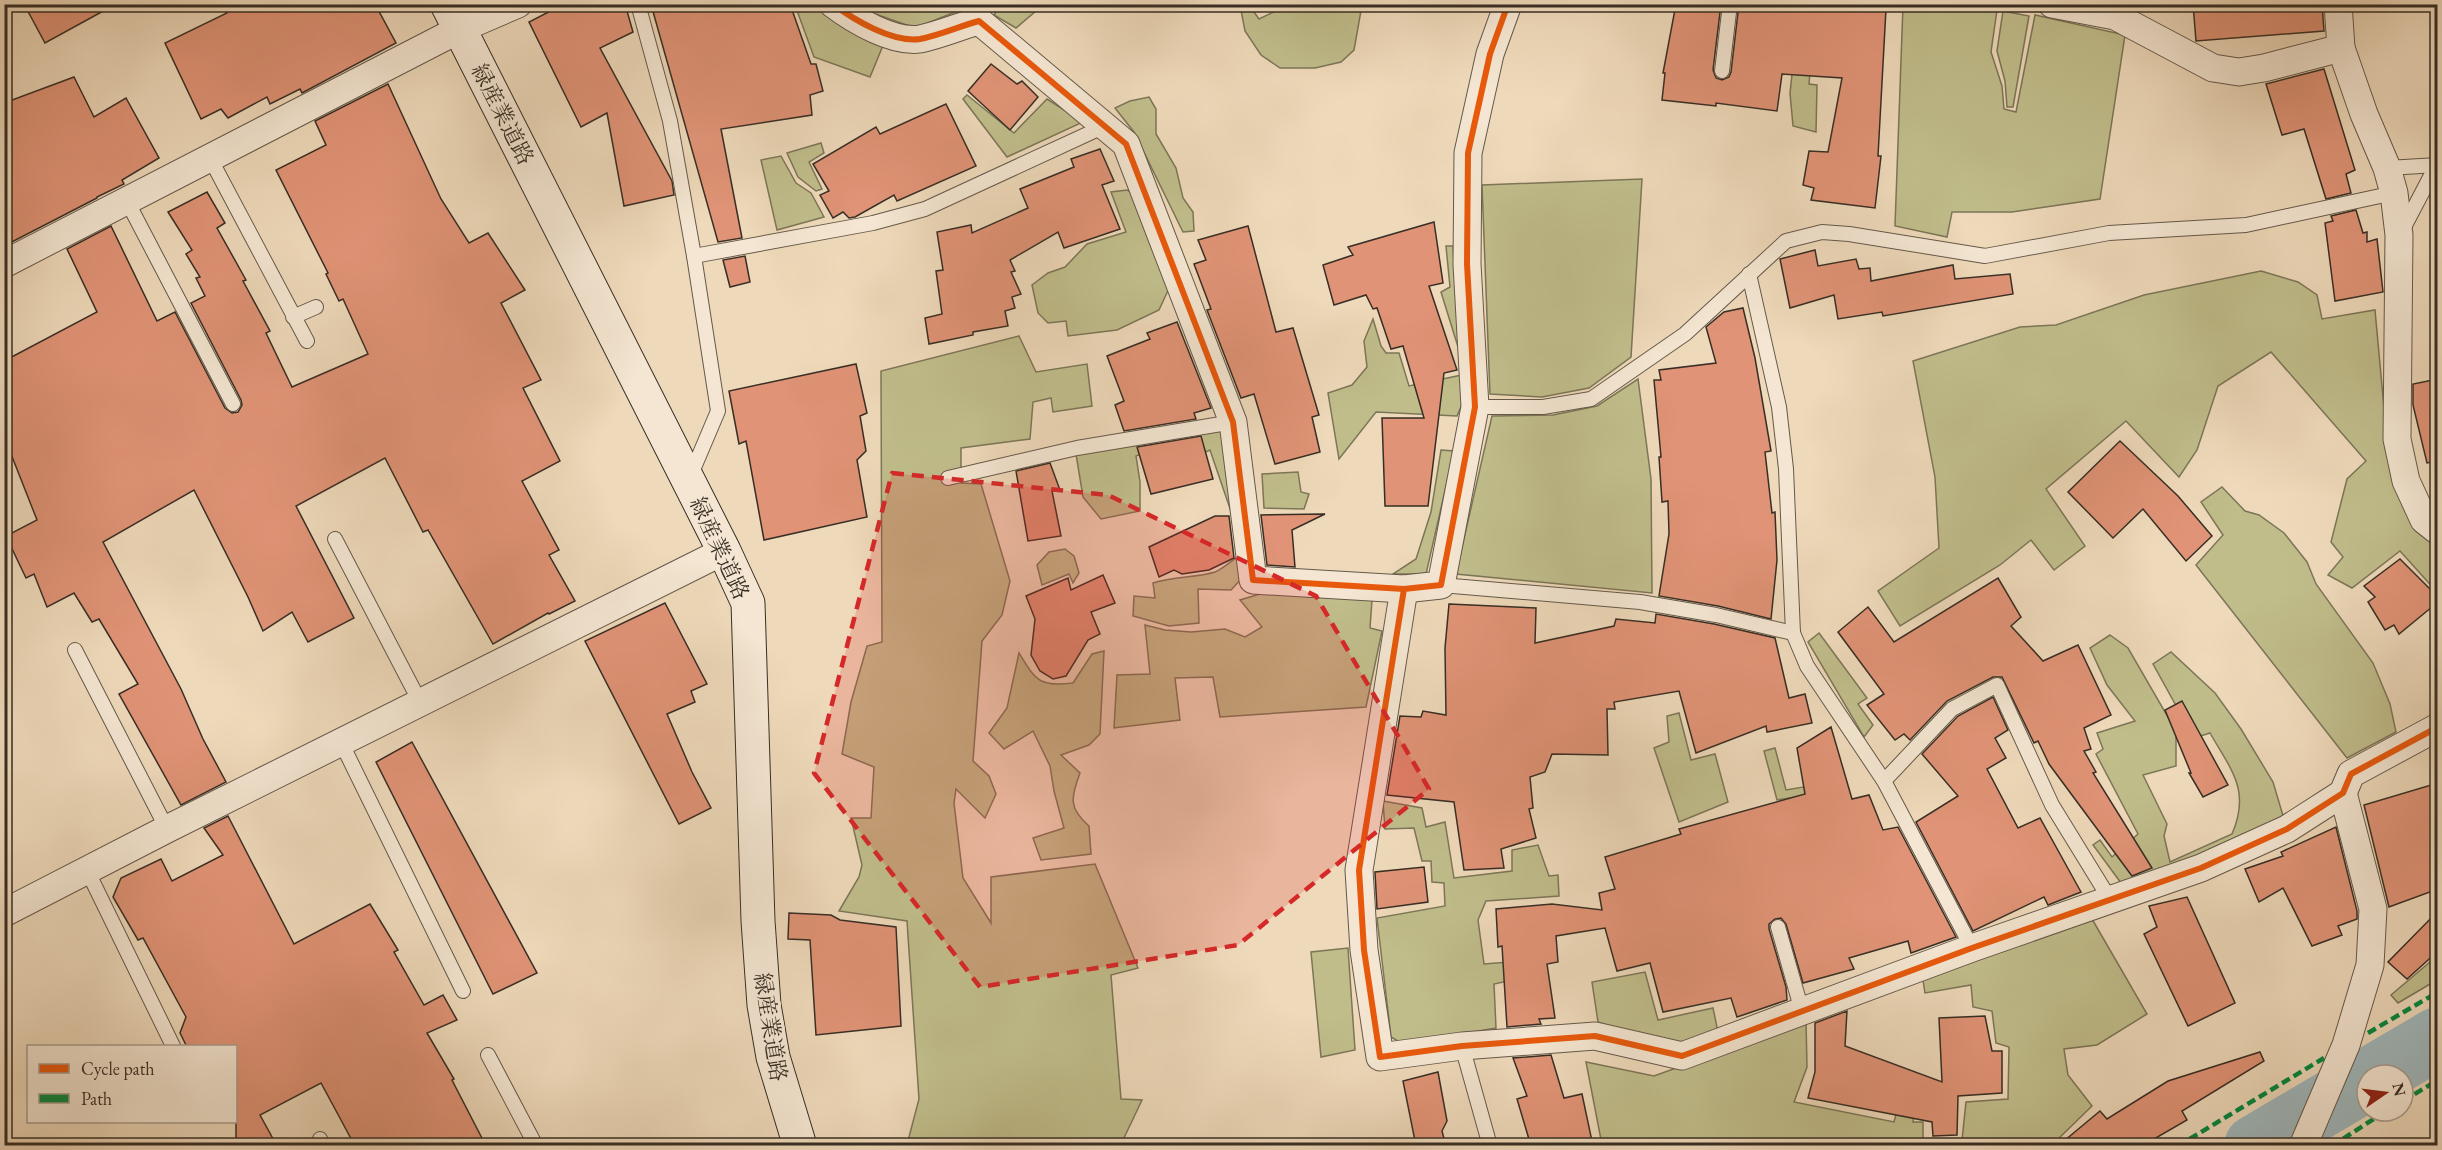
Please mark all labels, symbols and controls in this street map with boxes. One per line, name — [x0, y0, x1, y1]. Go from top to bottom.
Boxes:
street label: 緑産業道路 — [465, 59, 540, 170]
street label: 緑産業道路 — [683, 492, 756, 604]
street label: 緑産業道路 — [748, 970, 793, 1084]
legend — [27, 1045, 237, 1123]
text: Cycle path — [81, 1057, 155, 1080]
north arrow — [2355, 1063, 2415, 1123]
text: N — [2387, 1081, 2411, 1098]
text: Path — [81, 1087, 112, 1110]

